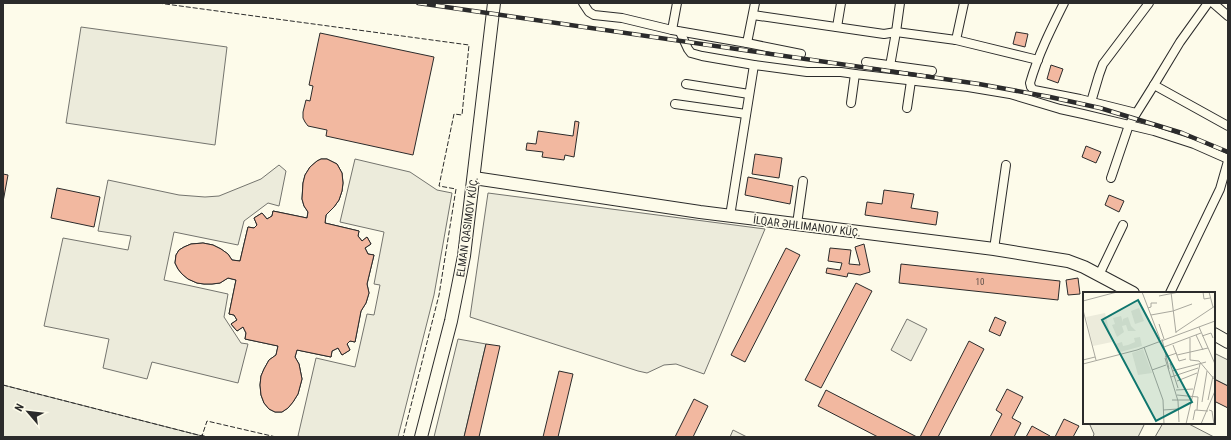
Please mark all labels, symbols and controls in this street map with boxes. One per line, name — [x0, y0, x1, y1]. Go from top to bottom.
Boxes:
street label: ELMAN QASIMOV KÜÇ. — [454, 176, 481, 278]
street label: İLQAR ƏHLIMANOV KÜÇ. — [752, 213, 862, 240]
house number: 10 — [976, 277, 984, 287]
inset map — [1083, 292, 1215, 424]
north arrow — [8, 392, 48, 432]
text: N — [12, 401, 27, 414]

